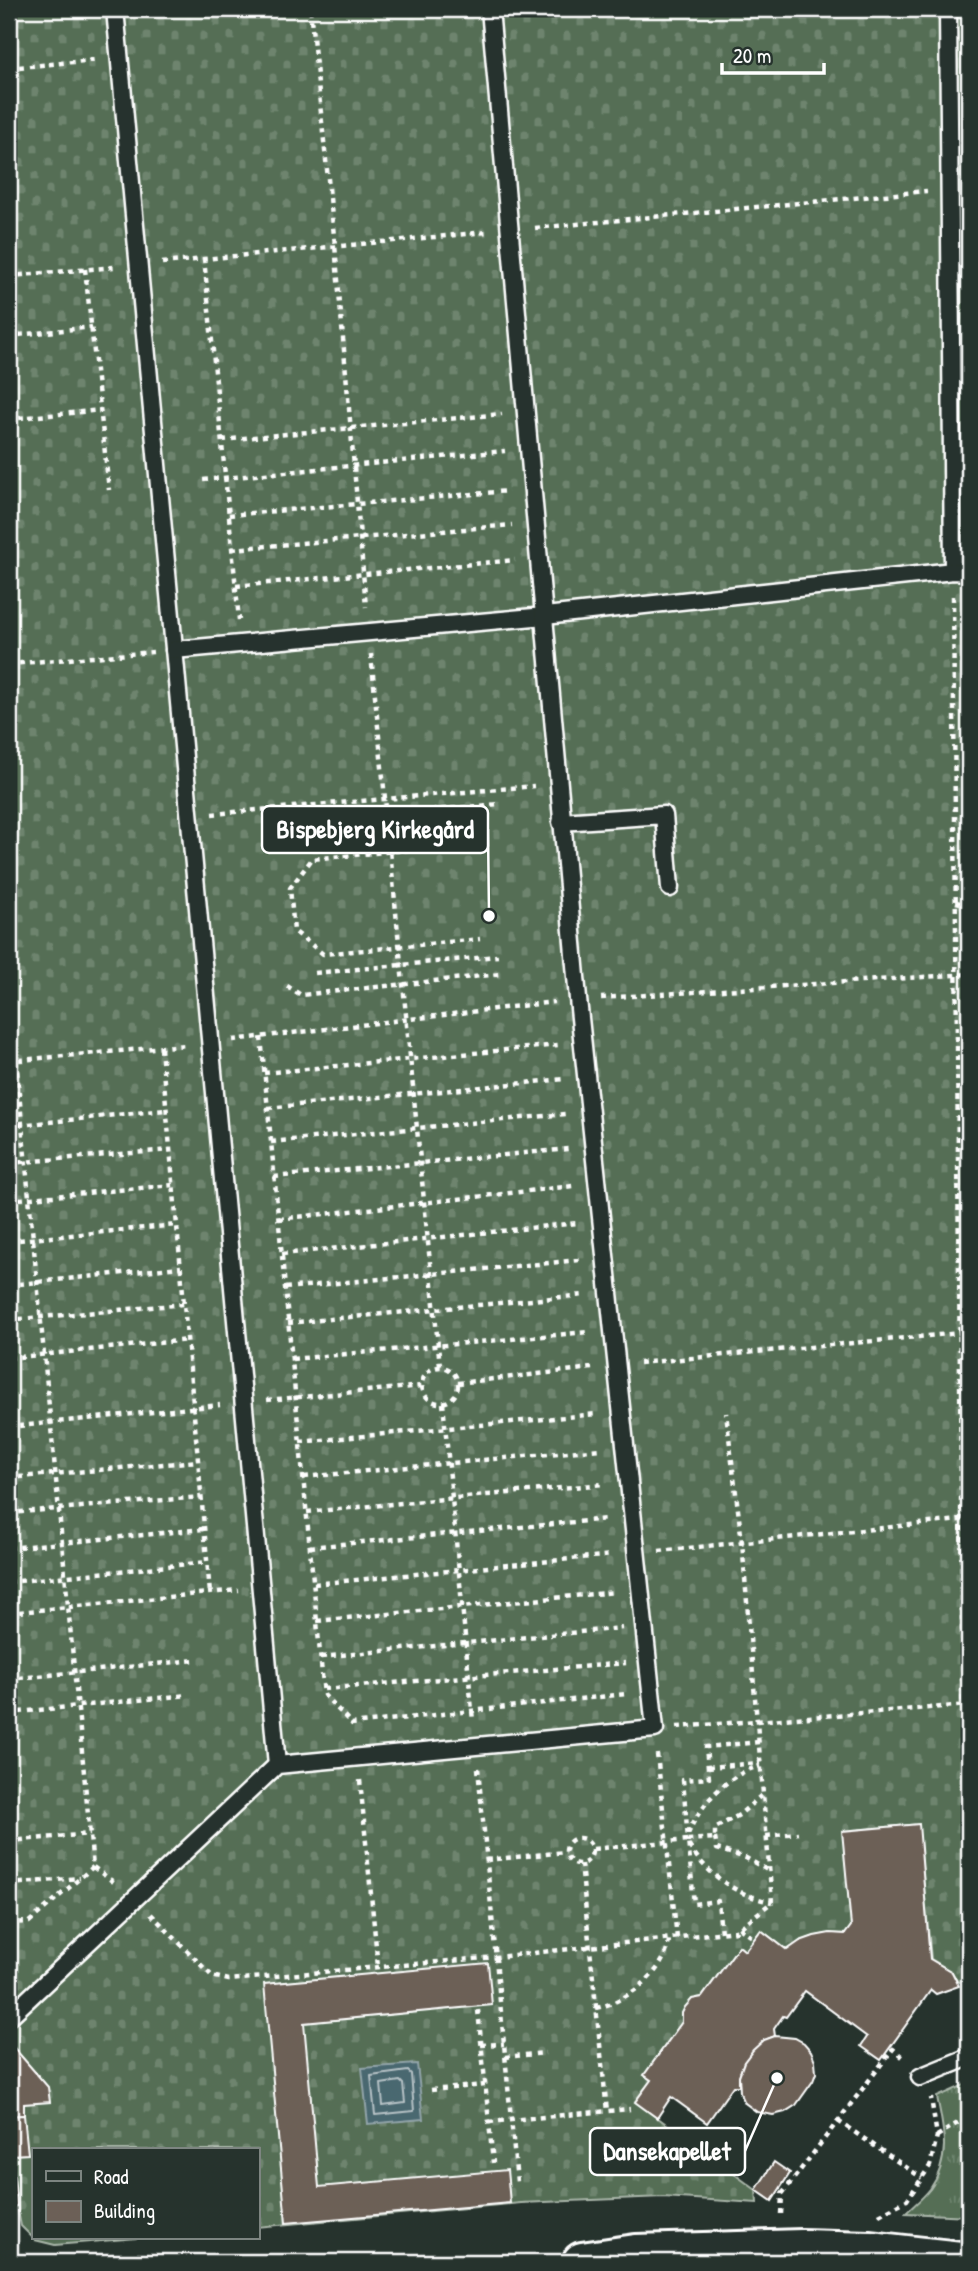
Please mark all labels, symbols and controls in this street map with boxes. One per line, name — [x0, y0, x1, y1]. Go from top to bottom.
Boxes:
scale bar — [722, 32, 824, 76]
text: 20 m — [733, 41, 771, 70]
callout: Bispebjerg Kirkegård — [262, 806, 488, 853]
text: Bispebjerg Kirkegård — [276, 811, 475, 847]
callout: Dansekapellet — [590, 2128, 745, 2175]
text: Dansekapellet — [603, 2133, 732, 2169]
legend — [32, 2148, 259, 2240]
text: Road — [94, 2162, 128, 2191]
text: Building — [94, 2196, 155, 2225]

